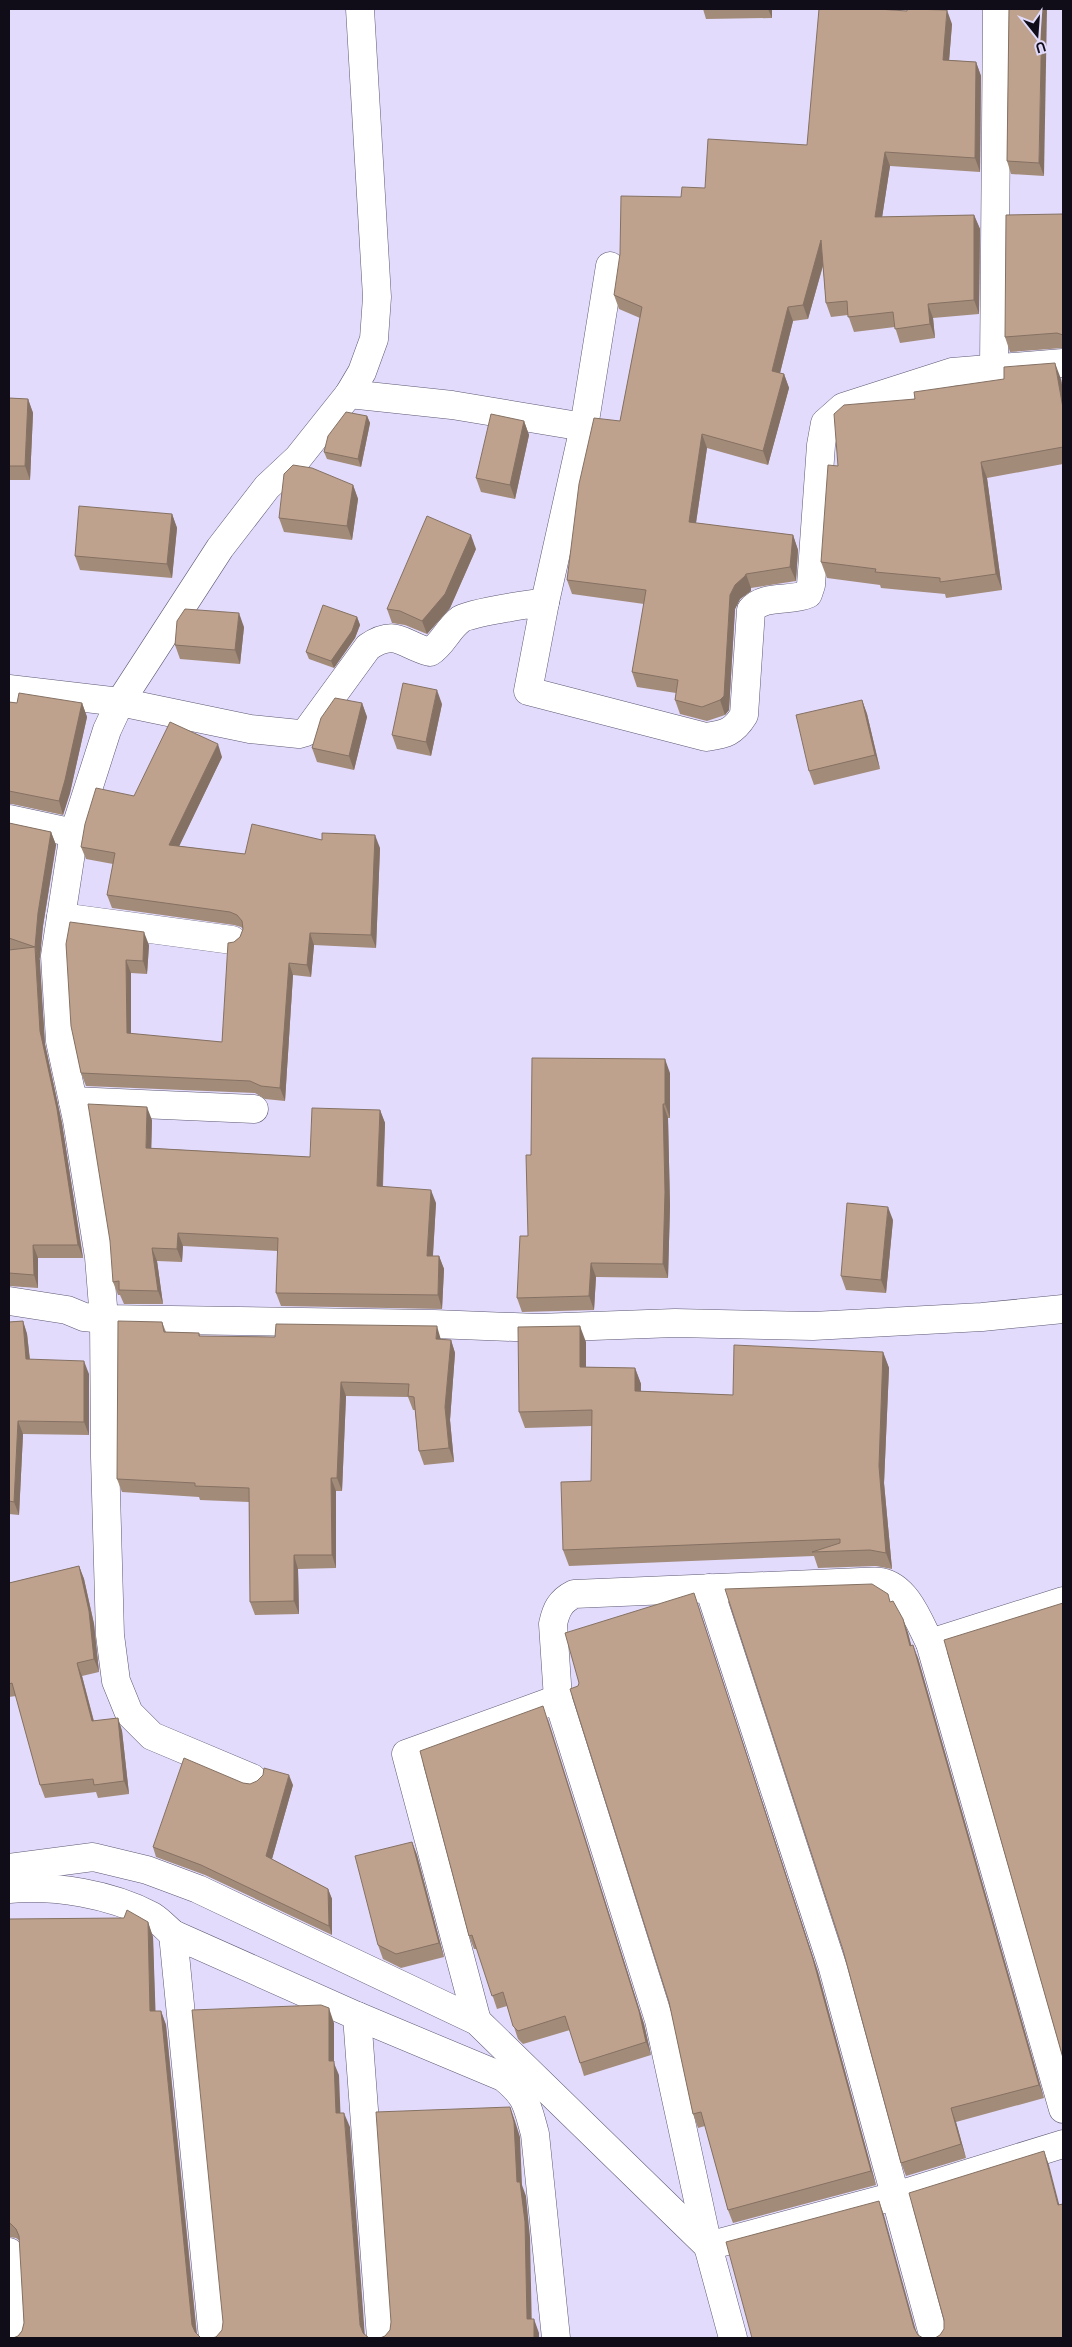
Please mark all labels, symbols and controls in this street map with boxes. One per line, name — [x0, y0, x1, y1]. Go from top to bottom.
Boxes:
north arrow — [1012, 10, 1062, 60]
text: U — [1033, 37, 1048, 57]

